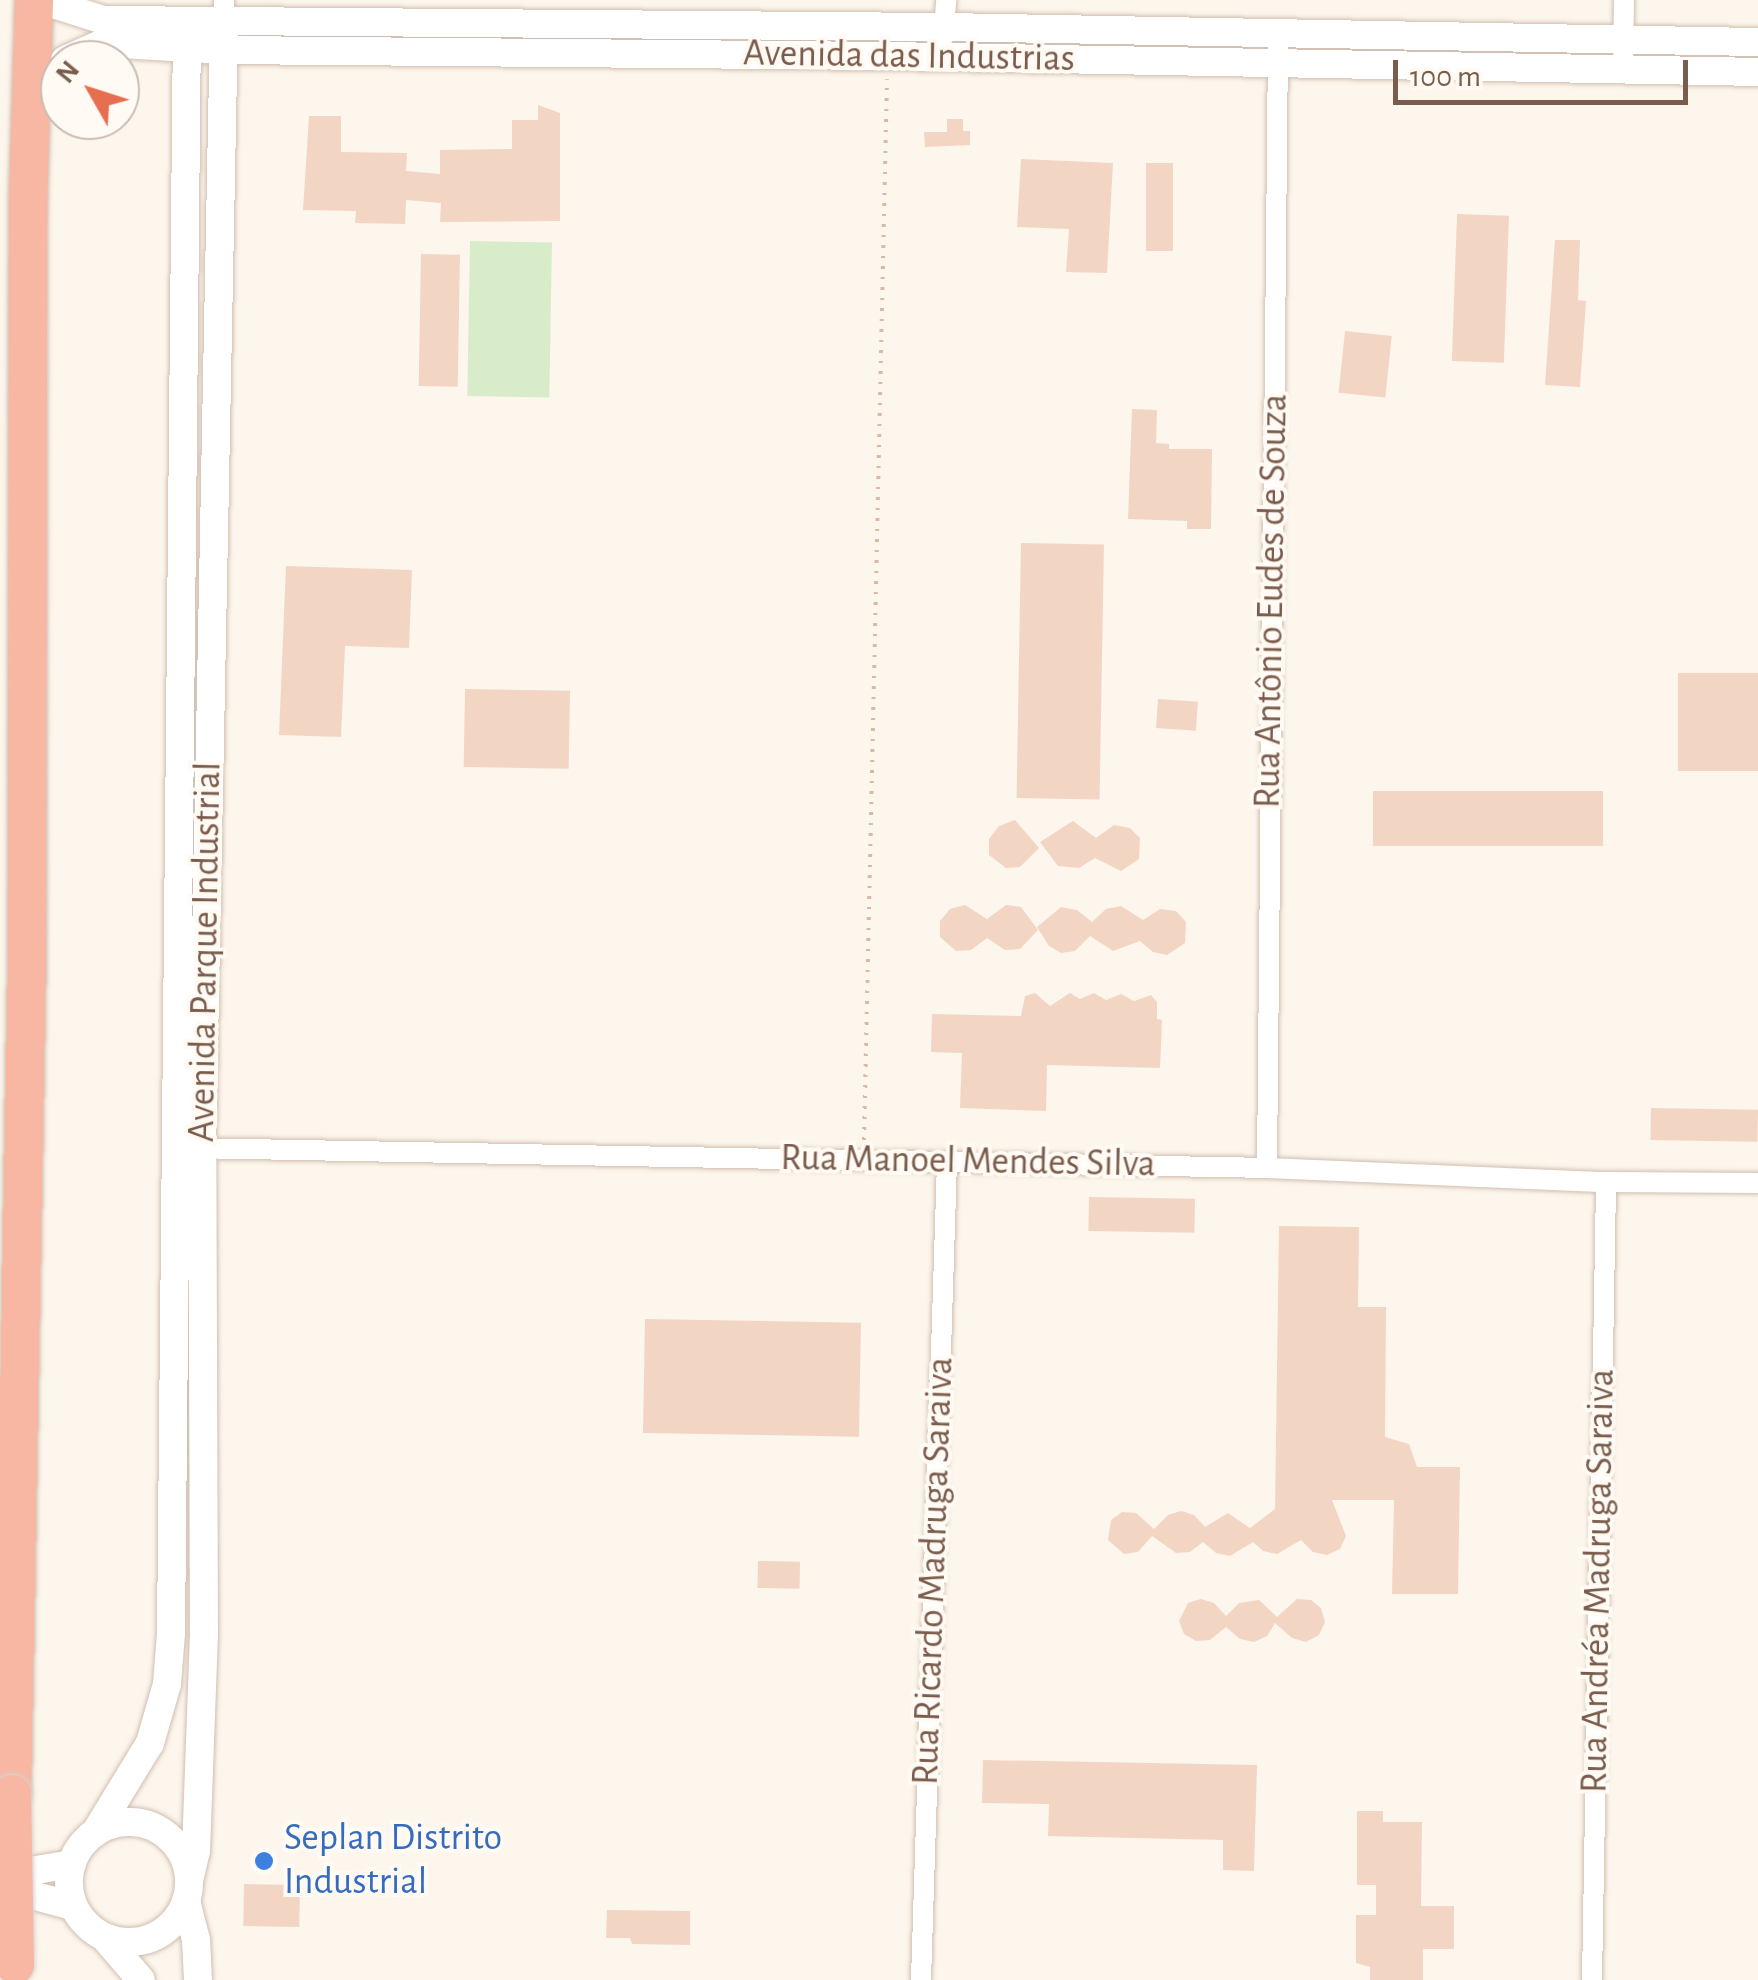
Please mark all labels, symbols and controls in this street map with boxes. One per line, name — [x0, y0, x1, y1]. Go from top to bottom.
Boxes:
street label: Avenida das Industrias — [743, 31, 1075, 83]
north arrow — [40, 40, 140, 140]
scale bar — [1398, 40, 1693, 102]
text: N — [51, 56, 85, 89]
text: 100 m — [1410, 62, 1481, 92]
street label: Rua Antônio Eudes de Souza — [1246, 393, 1298, 809]
street label: Avenida Parque Industrial — [180, 761, 232, 1143]
street label: Rua Manoel Mendes Silva — [780, 1136, 1156, 1188]
street label: Rua Ricardo Madruga Saraiva — [904, 1356, 964, 1786]
street label: Rua Andréa Madruga Saraiva — [1573, 1368, 1625, 1794]
place label: Seplan Distrito Industrial — [284, 1816, 502, 1906]
marker: Seplan Distrito Industrial — [253, 1850, 275, 1872]

